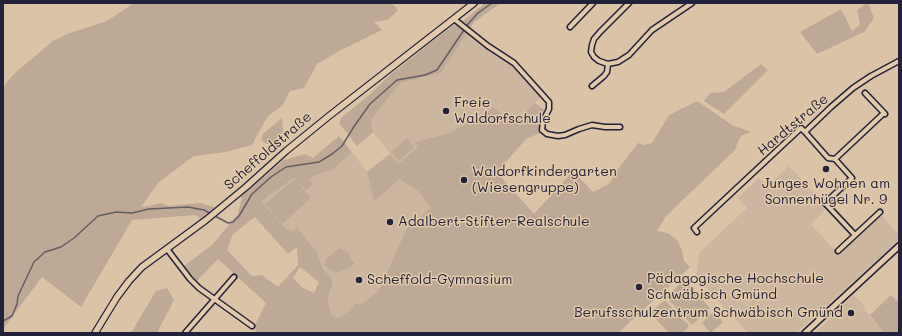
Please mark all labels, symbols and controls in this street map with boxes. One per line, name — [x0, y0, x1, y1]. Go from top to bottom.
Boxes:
street label: Hardtstraße — [754, 91, 832, 159]
place label: Freie Waldorfschule — [454, 95, 551, 128]
marker: Freie Waldorfschule — [441, 106, 451, 116]
street label: Scheffoldstraße — [221, 108, 315, 194]
place label: Waldorfkindergarten (Wiesengruppe) — [472, 164, 617, 196]
marker: Junges Wohnen am Sonnenhügel Nr. 9 — [821, 164, 831, 174]
marker: Waldorfkindergarten (Wiesengruppe) — [459, 175, 469, 185]
place label: Junges Wohnen am Sonnenhügel Nr. 9 — [762, 176, 890, 208]
place label: Adalbert-Stifter-Realschule — [398, 214, 590, 230]
marker: Adalbert-Stifter-Realschule — [385, 217, 395, 227]
place label: Pädagogische Hochschule Schwäbisch Gmünd — [647, 271, 824, 304]
place label: Scheffold-Gymnasium — [367, 272, 512, 288]
marker: Scheffold-Gymnasium — [354, 275, 364, 285]
marker: Pädagogische Hochschule Schwäbisch Gmünd — [634, 282, 644, 292]
place label: Berufsschulzentrum Schwäbisch Gmünd — [574, 305, 843, 321]
marker: Berufsschulzentrum Schwäbisch Gmünd — [846, 308, 856, 318]

